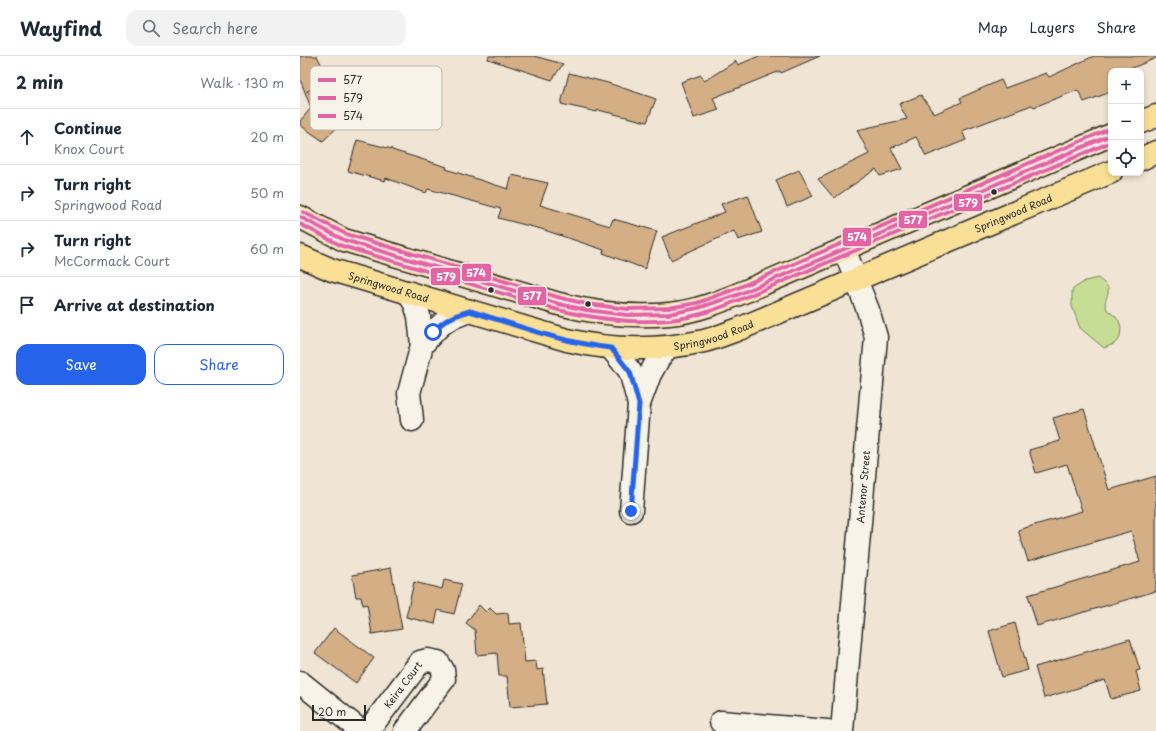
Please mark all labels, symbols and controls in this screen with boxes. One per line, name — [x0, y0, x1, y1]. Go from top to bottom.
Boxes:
search box — [126, 10, 406, 46]
text: Wayfind — [20, 14, 102, 42]
text: Search here — [172, 16, 258, 39]
icon: search — [140, 17, 162, 39]
text: Map — [978, 17, 1008, 38]
text: Layers — [1030, 17, 1075, 38]
text: Share — [1097, 17, 1136, 38]
legend — [310, 66, 442, 130]
map controls — [1108, 68, 1144, 176]
button: + — [1108, 68, 1144, 104]
text: 2 min — [16, 69, 63, 95]
text: 577 — [343, 71, 362, 88]
text: Walk · 130 m — [201, 73, 284, 92]
text: 579 — [343, 89, 363, 106]
button: − — [1108, 104, 1144, 140]
text: 574 — [343, 107, 363, 124]
text: Continue — [54, 116, 122, 139]
icon: ahead — [16, 126, 38, 148]
text: 20 m — [250, 127, 284, 146]
text: Knox Court — [54, 139, 124, 158]
button: locate — [1108, 140, 1144, 176]
text: Turn right — [54, 172, 131, 195]
icon: right — [16, 182, 38, 204]
text: 50 m — [250, 183, 284, 202]
unlabelled marker — [989, 187, 999, 197]
street label: Springwood Road — [972, 190, 1054, 236]
line badge: 579 — [953, 193, 983, 212]
text: 579 — [958, 194, 978, 211]
text: Springwood Road — [54, 195, 162, 214]
line badge: 577 — [898, 210, 928, 229]
text: 577 — [903, 211, 923, 228]
line badge: 574 — [842, 227, 872, 247]
text: Turn right — [54, 228, 131, 251]
text: 574 — [847, 228, 868, 245]
icon: right — [16, 238, 38, 260]
text: 60 m — [250, 239, 284, 258]
text: McCormack Court — [54, 251, 170, 270]
line badge: 574 — [461, 263, 492, 282]
text: 574 — [466, 264, 487, 281]
street label: Springwood Road — [347, 267, 431, 305]
line badge: 579 — [430, 267, 461, 286]
text: 579 — [436, 268, 456, 285]
unlabelled marker — [486, 285, 496, 295]
line badge: 577 — [517, 286, 547, 306]
text: 577 — [522, 287, 542, 304]
text: Arrive at destination — [54, 293, 215, 316]
icon: arrive — [16, 294, 38, 316]
unlabelled marker — [583, 299, 593, 309]
street label: Springwood Road — [672, 316, 756, 353]
route start — [424, 323, 442, 341]
button: Save — [16, 344, 146, 385]
button: Share — [154, 344, 284, 385]
street label: Antenor Street — [852, 450, 873, 524]
route end — [622, 502, 640, 520]
street label: Keira Court — [380, 658, 425, 711]
scale bar — [312, 703, 366, 722]
text: 20 m — [318, 703, 346, 720]

